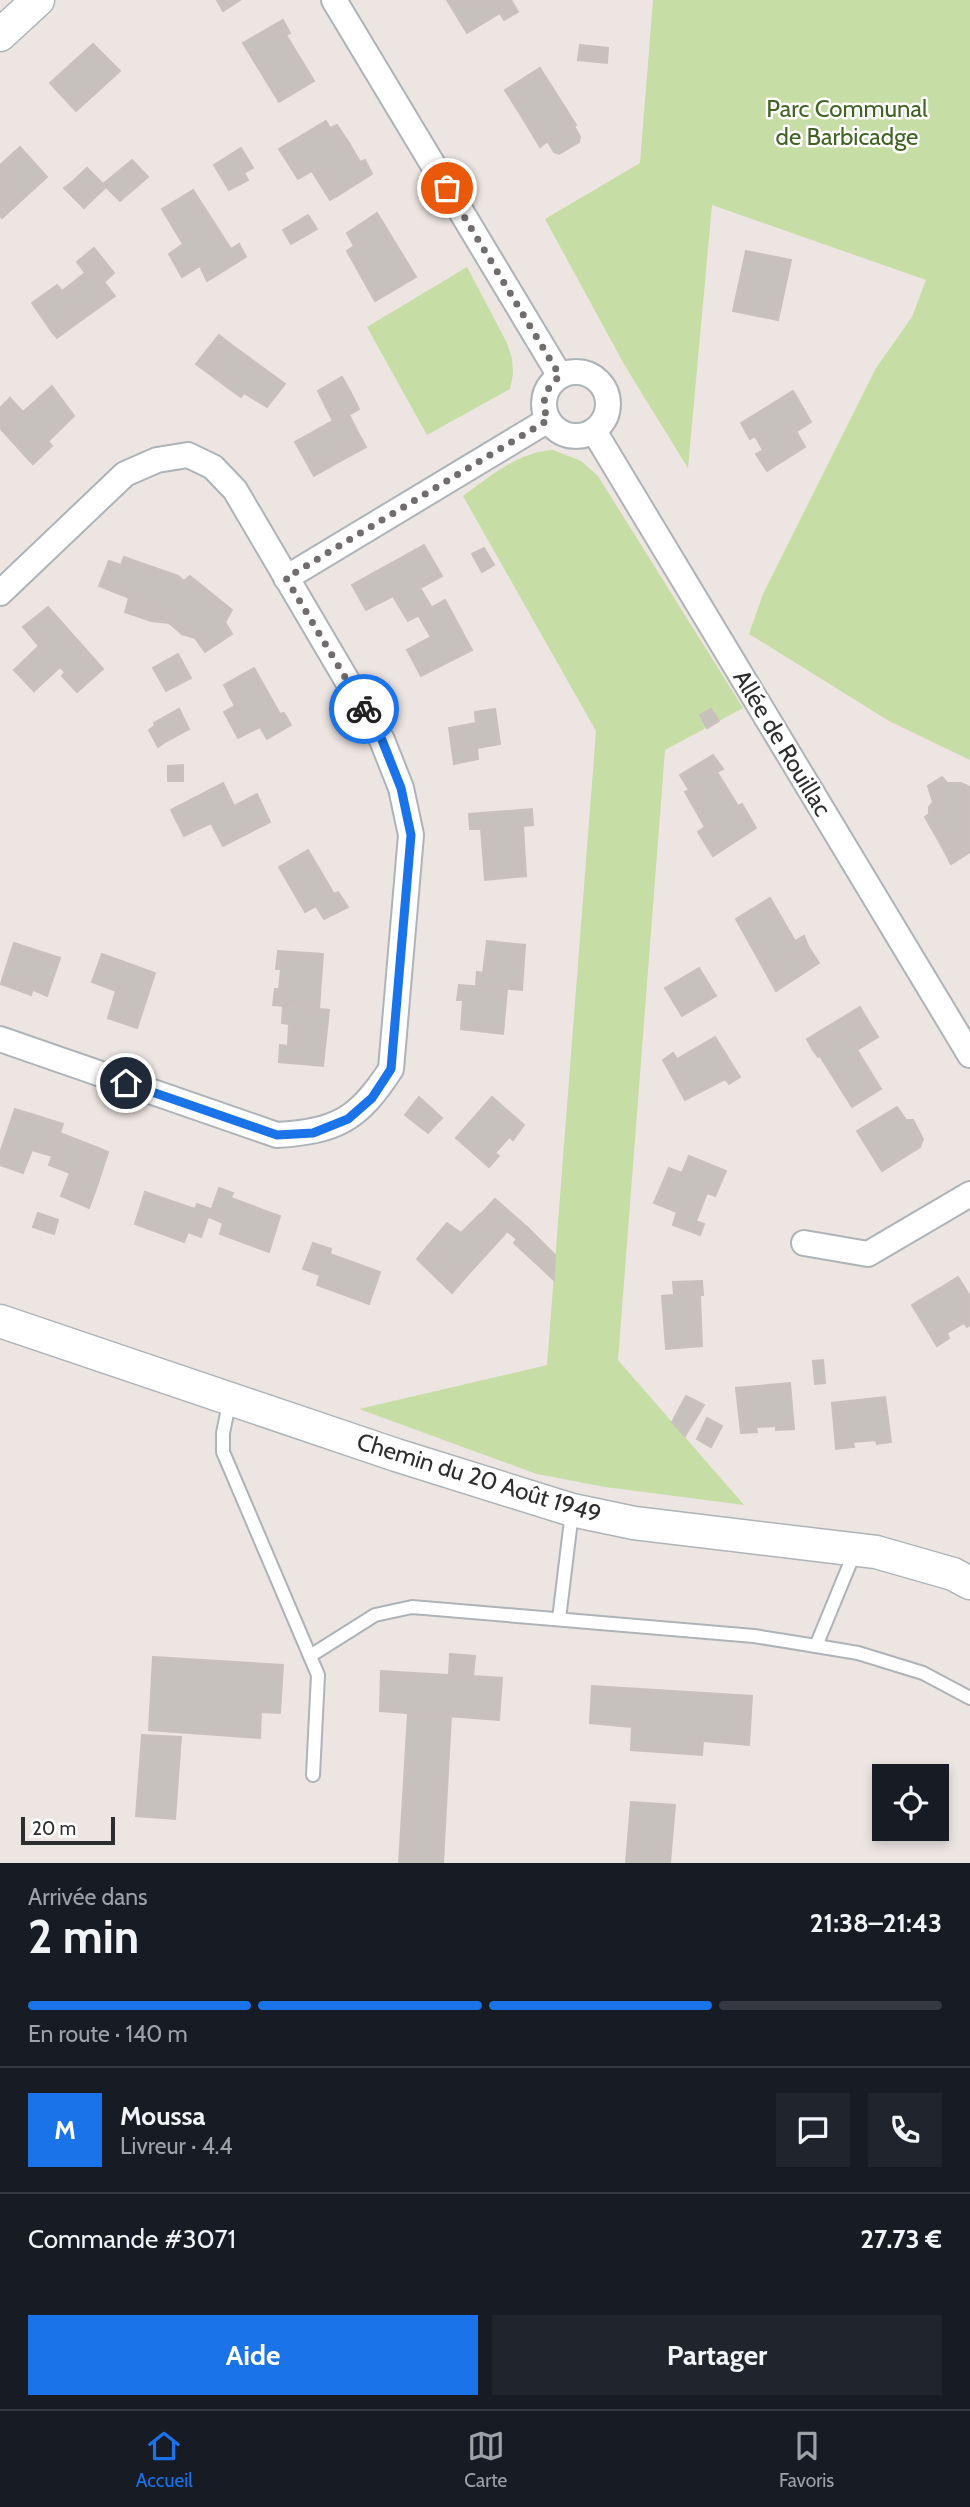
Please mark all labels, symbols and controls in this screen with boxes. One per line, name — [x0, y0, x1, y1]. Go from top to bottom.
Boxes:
park label: Parc Communal de Barbicadge — [766, 94, 928, 151]
pin — [417, 158, 477, 218]
icon: bag — [428, 169, 466, 207]
street label: Allée de Rouillac — [727, 664, 838, 821]
courier — [329, 674, 399, 744]
icon: bike — [345, 690, 383, 728]
pin — [96, 1053, 156, 1113]
icon: home — [107, 1064, 145, 1102]
street label: Chemin du 20 Août 1949 — [354, 1427, 605, 1528]
map controls — [872, 1764, 949, 1841]
button: locate — [872, 1764, 949, 1841]
scale bar — [21, 1814, 116, 1846]
text: 20 m — [32, 1817, 76, 1840]
text: Arrivée dans — [28, 1883, 148, 1911]
text: 21:38–21:43 — [810, 1907, 942, 1939]
text: 2 min — [28, 1909, 139, 1965]
text: En route · 140 m — [28, 2020, 188, 2048]
button: chat — [776, 2093, 850, 2167]
button: phone — [868, 2093, 942, 2167]
text: Moussa — [120, 2100, 205, 2132]
text: M — [54, 2114, 76, 2146]
text: Livreur · 4.4 — [120, 2132, 233, 2160]
text: Commande #3071 — [28, 2223, 236, 2255]
text: 27.73 € — [860, 2223, 942, 2255]
button: Aide — [28, 2315, 478, 2395]
button: Partager — [492, 2315, 942, 2395]
tab: Accueil — [136, 2427, 193, 2492]
tab: Carte — [464, 2427, 507, 2492]
tab: Favoris — [779, 2427, 834, 2492]

